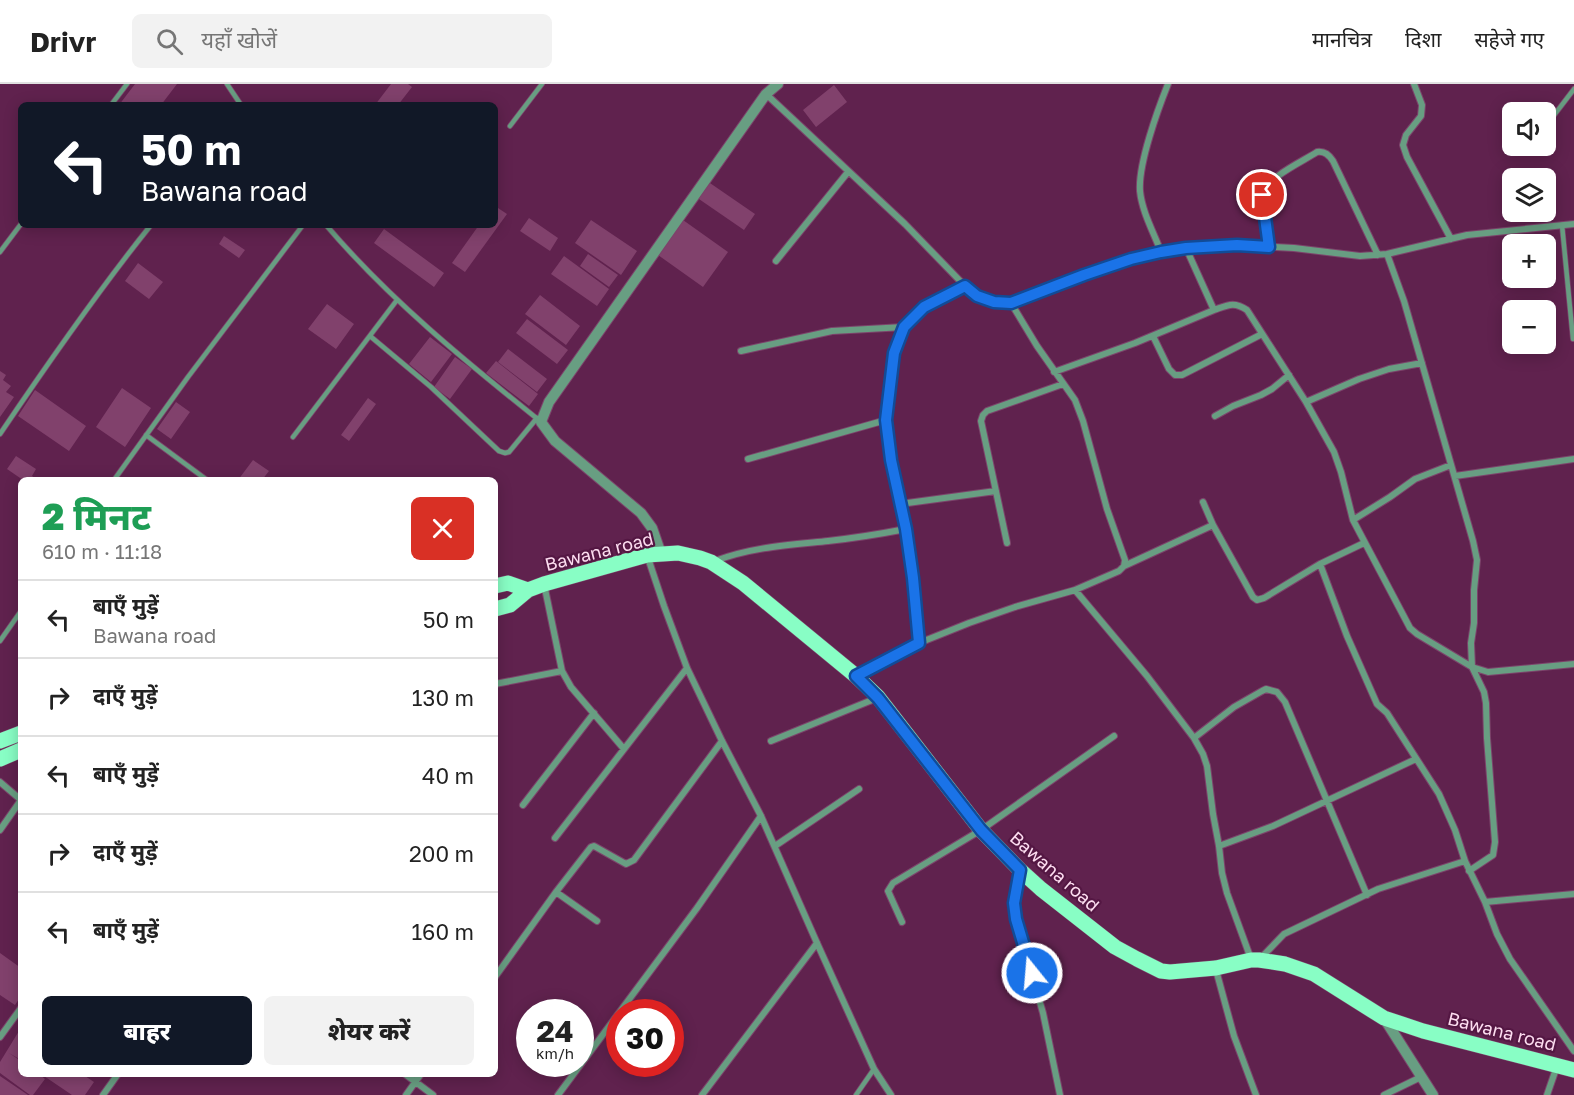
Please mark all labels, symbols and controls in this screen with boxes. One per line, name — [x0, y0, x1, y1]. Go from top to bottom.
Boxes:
search box — [132, 14, 552, 68]
text: Drivr — [30, 25, 96, 58]
icon: search — [153, 25, 186, 58]
text: यहाँ खोजें — [201, 26, 277, 53]
text: मानचित्र — [1312, 26, 1372, 52]
text: दिशा — [1405, 26, 1441, 52]
text: सहेजे गए — [1474, 26, 1544, 52]
map controls — [1502, 102, 1556, 354]
button: sound — [1502, 102, 1556, 156]
text: 50 m — [141, 124, 241, 174]
icon: left — [42, 126, 120, 204]
button: layers — [1502, 168, 1556, 222]
pin — [1236, 169, 1287, 220]
text: Bawana road — [141, 175, 308, 207]
icon: arrive — [1245, 178, 1278, 211]
button: + — [1502, 234, 1556, 288]
button: − — [1502, 300, 1556, 354]
text: 2 मिनट — [42, 495, 151, 538]
button: close — [411, 497, 474, 560]
street label: Bawana road — [542, 527, 656, 575]
text: 610 m · 11:18 — [42, 539, 162, 563]
text: बाएँ मुड़ें — [93, 592, 159, 619]
icon: left — [42, 603, 75, 636]
text: 50 m — [423, 606, 474, 633]
text: Bawana road — [93, 623, 216, 647]
icon: right — [42, 681, 75, 714]
text: दाएँ मुड़ें — [93, 682, 158, 709]
text: 130 m — [412, 684, 474, 711]
icon: left — [42, 759, 75, 792]
text: बाएँ मुड़ें — [93, 760, 159, 787]
text: 40 m — [422, 762, 474, 789]
street label: Bawana road — [1006, 826, 1104, 916]
icon: right — [42, 837, 75, 870]
text: दाएँ मुड़ें — [93, 838, 158, 865]
text: 200 m — [409, 840, 474, 867]
icon: left — [42, 915, 75, 948]
text: बाएँ मुड़ें — [93, 916, 159, 943]
text: 160 m — [411, 918, 474, 945]
position arrow — [1000, 941, 1064, 1005]
button: बाहर — [42, 996, 252, 1065]
button: शेयर करें — [264, 996, 474, 1065]
speed limit sign: 30 — [606, 999, 684, 1077]
street label: Bawana road — [1445, 1007, 1559, 1055]
text: 24 — [536, 1013, 574, 1049]
text: km/h — [536, 1044, 574, 1062]

